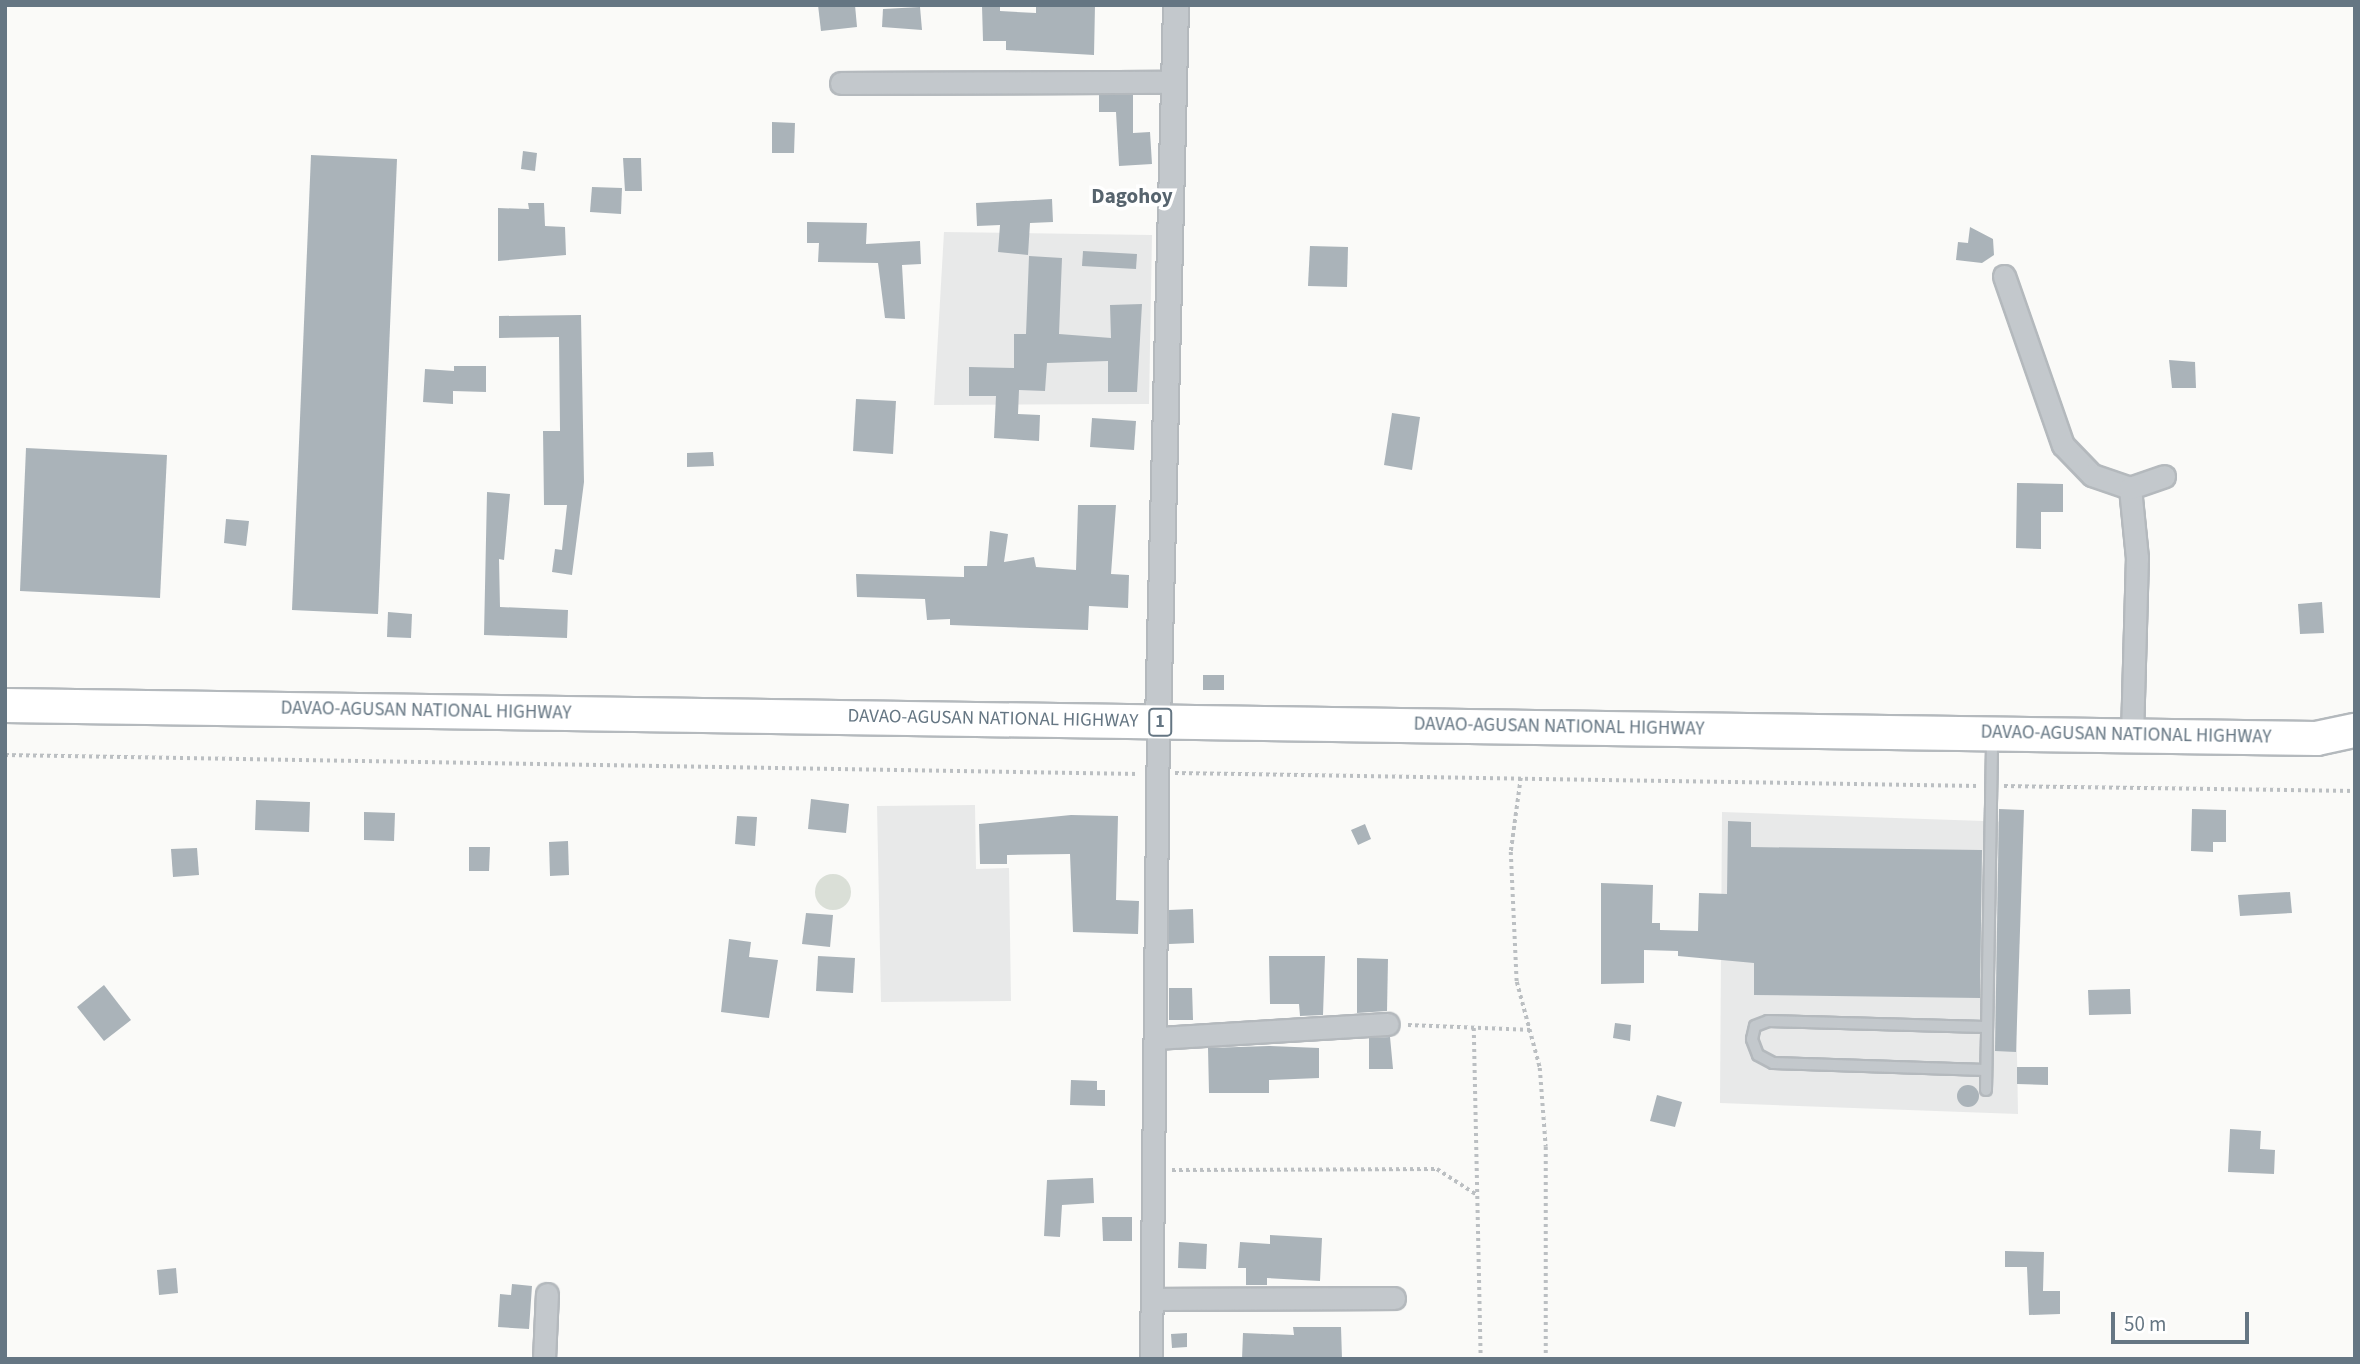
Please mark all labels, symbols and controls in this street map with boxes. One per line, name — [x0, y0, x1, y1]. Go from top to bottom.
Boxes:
district label: Dagohoy — [1091, 183, 1173, 209]
street label: DAVAO-AGUSAN NATIONAL HIGHWAY — [280, 697, 572, 725]
street label: DAVAO-AGUSAN NATIONAL HIGHWAY — [847, 705, 1139, 733]
road number: 1 — [1148, 708, 1172, 736]
street label: DAVAO-AGUSAN NATIONAL HIGHWAY — [1413, 713, 1705, 741]
street label: DAVAO-AGUSAN NATIONAL HIGHWAY — [1980, 721, 2272, 749]
scale bar — [2115, 1298, 2253, 1342]
text: 50 m — [2124, 1309, 2166, 1339]

